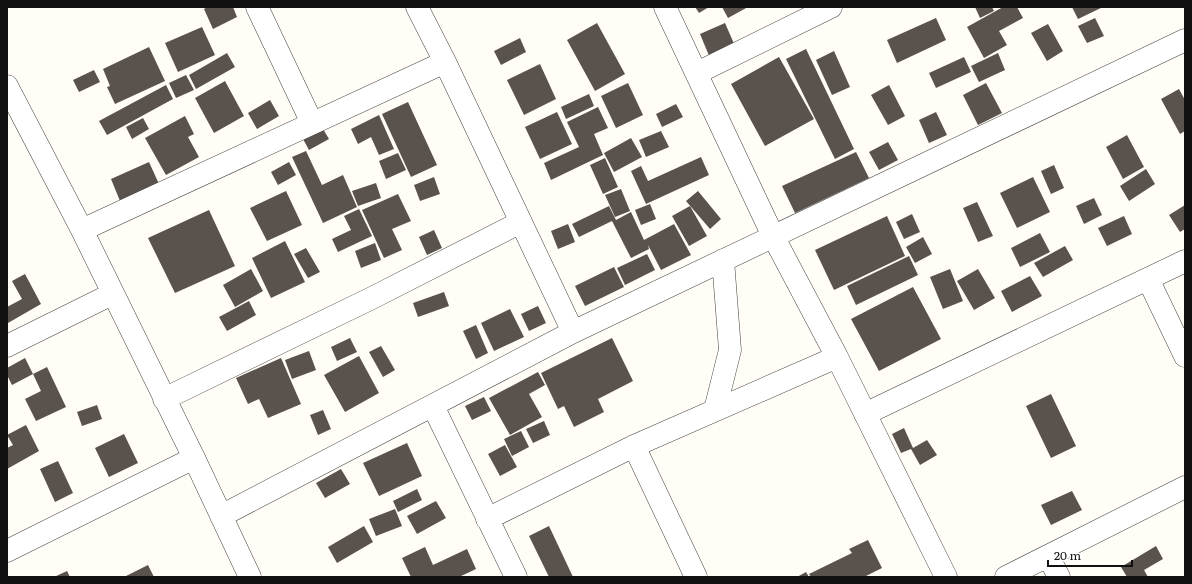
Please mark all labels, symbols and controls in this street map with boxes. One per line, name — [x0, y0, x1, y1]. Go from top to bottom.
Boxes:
scale bar — [1048, 542, 1132, 568]
text: 20 m — [1054, 546, 1081, 564]

